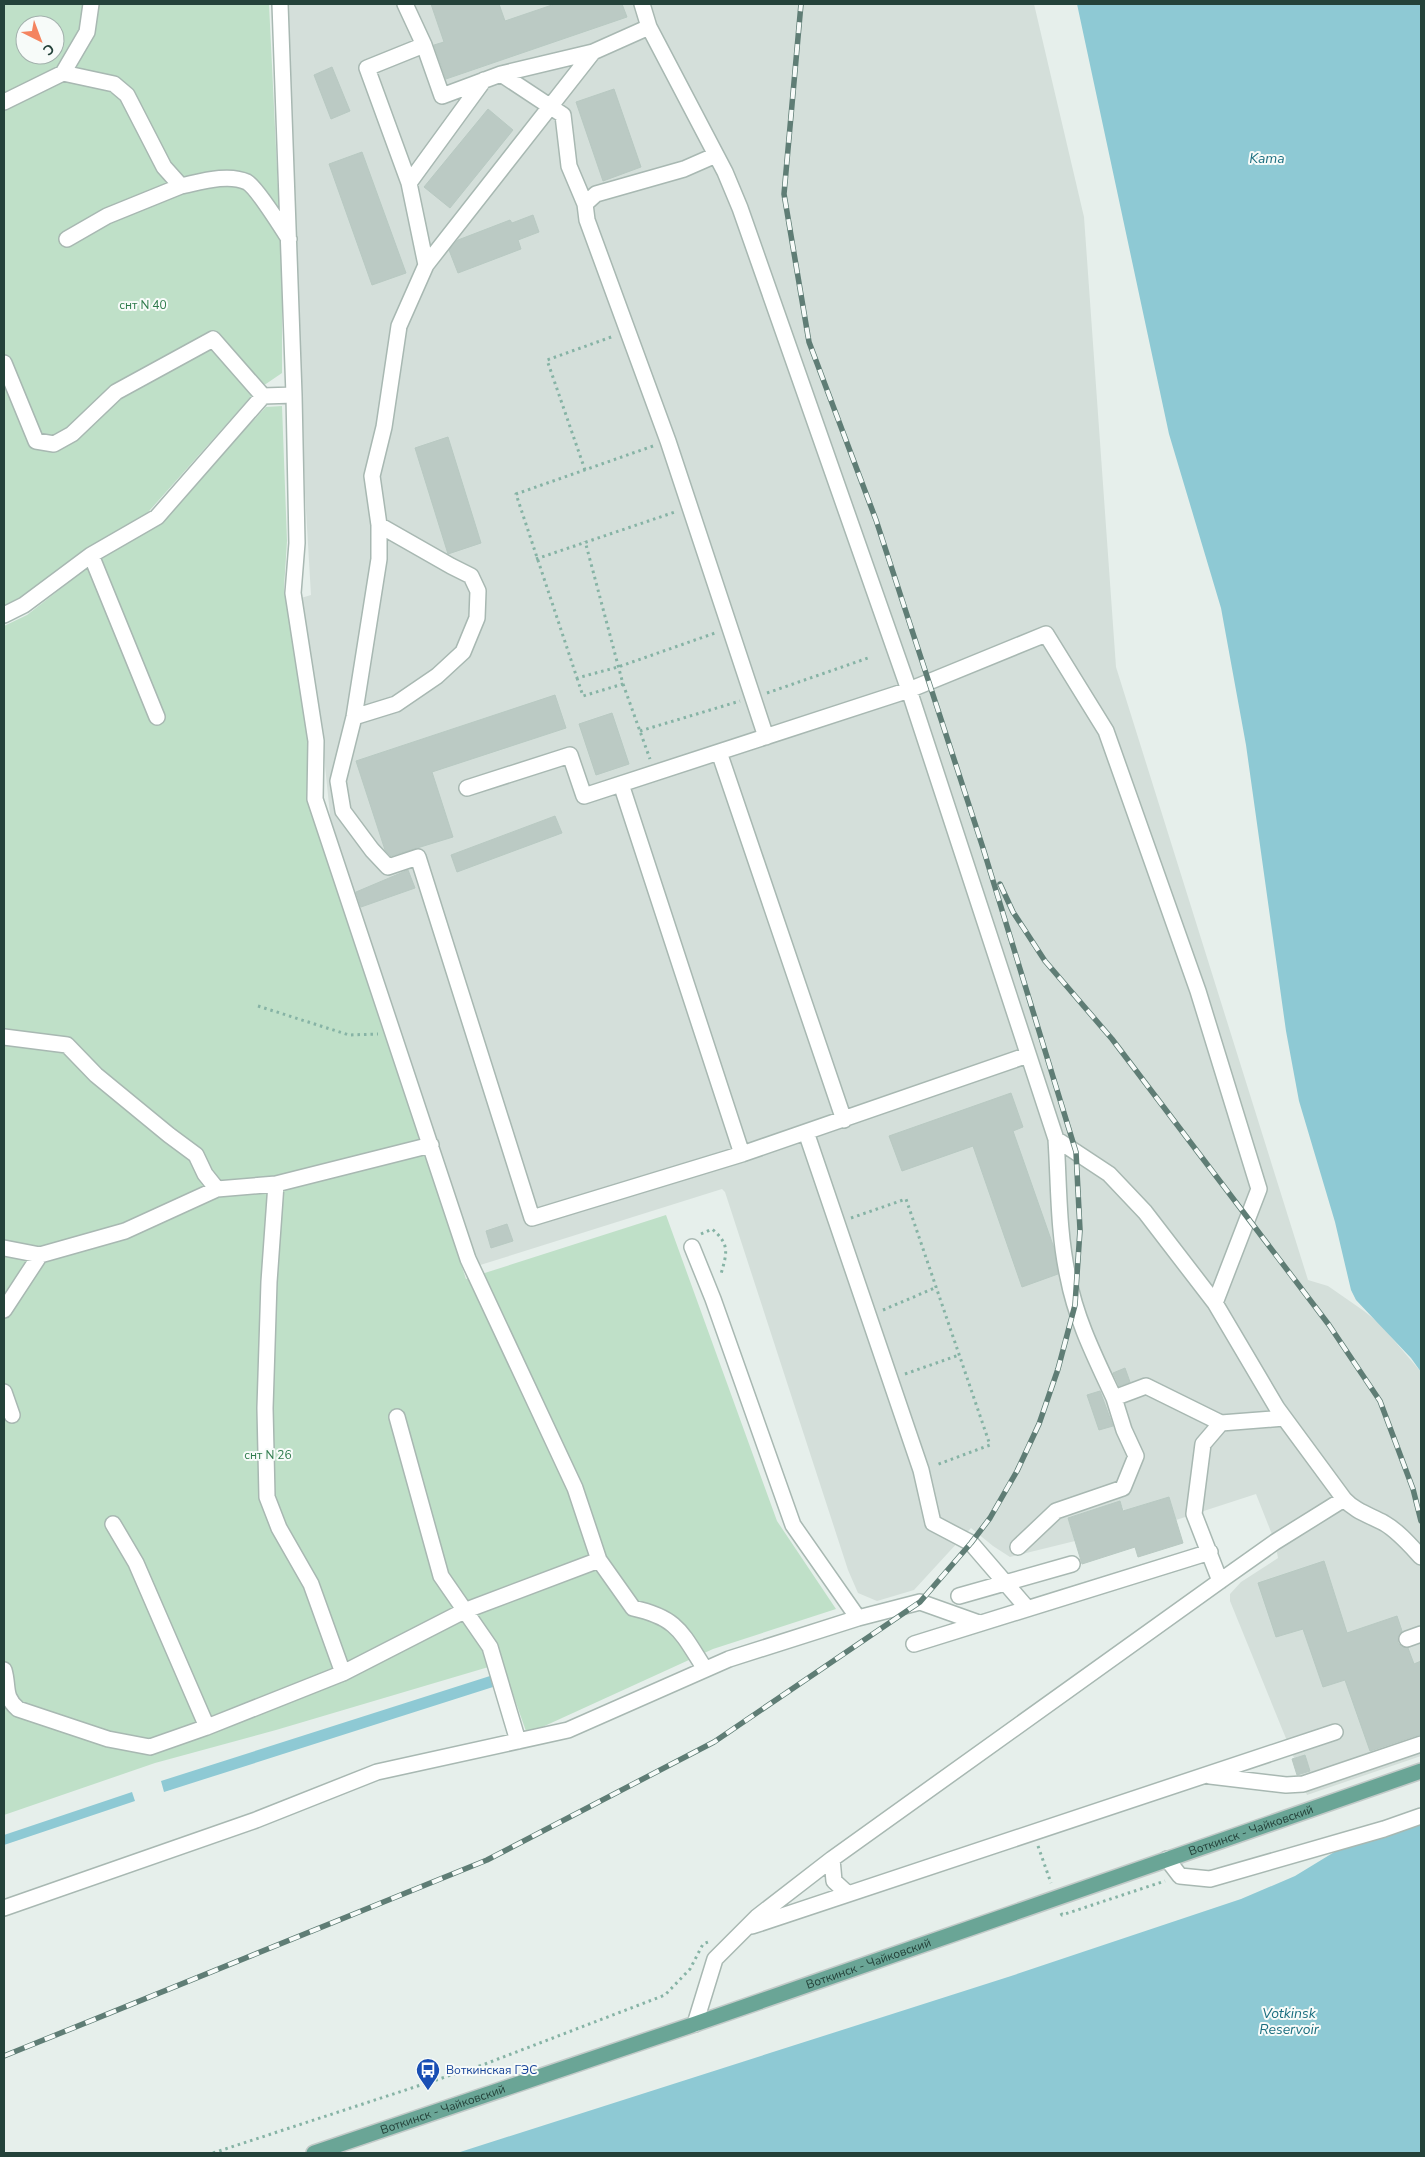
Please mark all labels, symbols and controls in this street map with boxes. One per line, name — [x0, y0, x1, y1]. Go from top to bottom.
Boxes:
north arrow — [15, 15, 65, 65]
text: С — [38, 39, 58, 60]
water label: Kama — [1249, 149, 1285, 168]
park label: снт N 40 — [119, 297, 167, 313]
park label: снт N 26 — [244, 1447, 292, 1463]
street label: Воткинск - Чайковский — [1186, 1801, 1316, 1859]
street label: Воткинск - Чайковский — [804, 1934, 933, 1993]
water label: Votkinsk Reservoir — [1259, 2004, 1320, 2039]
bus stop icon: Воткинская ГЭС — [415, 2057, 441, 2091]
place label: Воткинская ГЭС — [446, 2062, 537, 2078]
street label: Воткинск - Чайковский — [378, 2081, 508, 2138]

